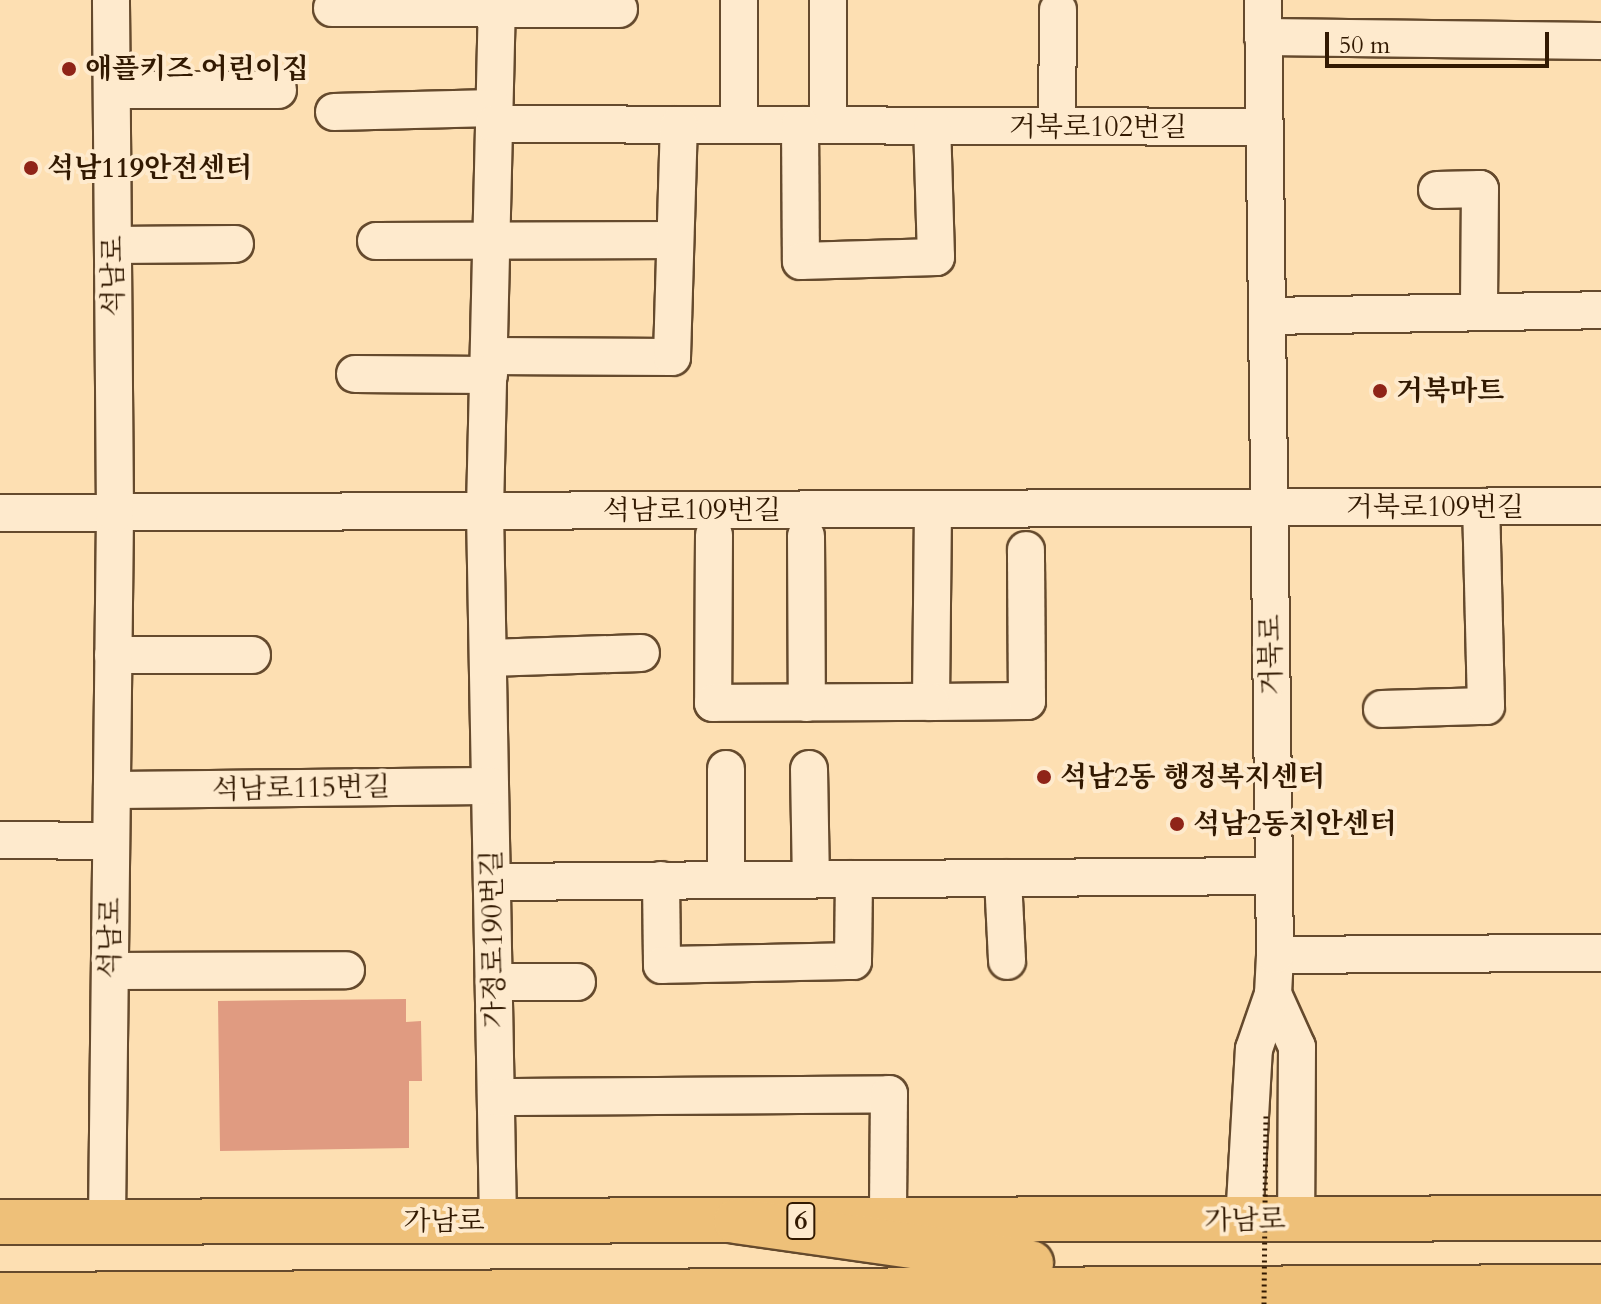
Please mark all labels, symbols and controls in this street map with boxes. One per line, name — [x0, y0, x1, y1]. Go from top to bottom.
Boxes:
scale bar — [1329, 16, 1553, 66]
text: 50 m — [1339, 29, 1390, 62]
place label: 애플키즈 어린이집 — [85, 52, 309, 86]
marker: 애플키즈 어린이집 — [60, 60, 78, 78]
street label: 거북로102번길 — [1009, 110, 1187, 144]
place label: 석남119안전센터 — [47, 151, 252, 185]
marker: 석남119안전센터 — [22, 159, 40, 177]
street label: 석남로 — [96, 235, 130, 317]
place label: 거북마트 — [1396, 374, 1504, 408]
marker: 거북마트 — [1371, 382, 1389, 400]
street label: 거북로109번길 — [1346, 490, 1524, 524]
street label: 석남로109번길 — [603, 493, 781, 527]
street label: 거북로 — [1253, 614, 1289, 696]
place label: 석남2동 행정복지센터 — [1060, 760, 1325, 794]
marker: 석남2동 행정복지센터 — [1035, 768, 1053, 786]
street label: 석남로115번길 — [212, 770, 390, 806]
place label: 석남2동치안센터 — [1193, 807, 1397, 841]
marker: 석남2동치안센터 — [1168, 815, 1186, 833]
street label: 가정로190번길 — [475, 850, 511, 1028]
street label: 석남로 — [92, 897, 128, 979]
road number: 6 — [785, 1199, 817, 1243]
street label: 가남로 — [1204, 1202, 1286, 1238]
street label: 가남로 — [403, 1204, 485, 1238]

